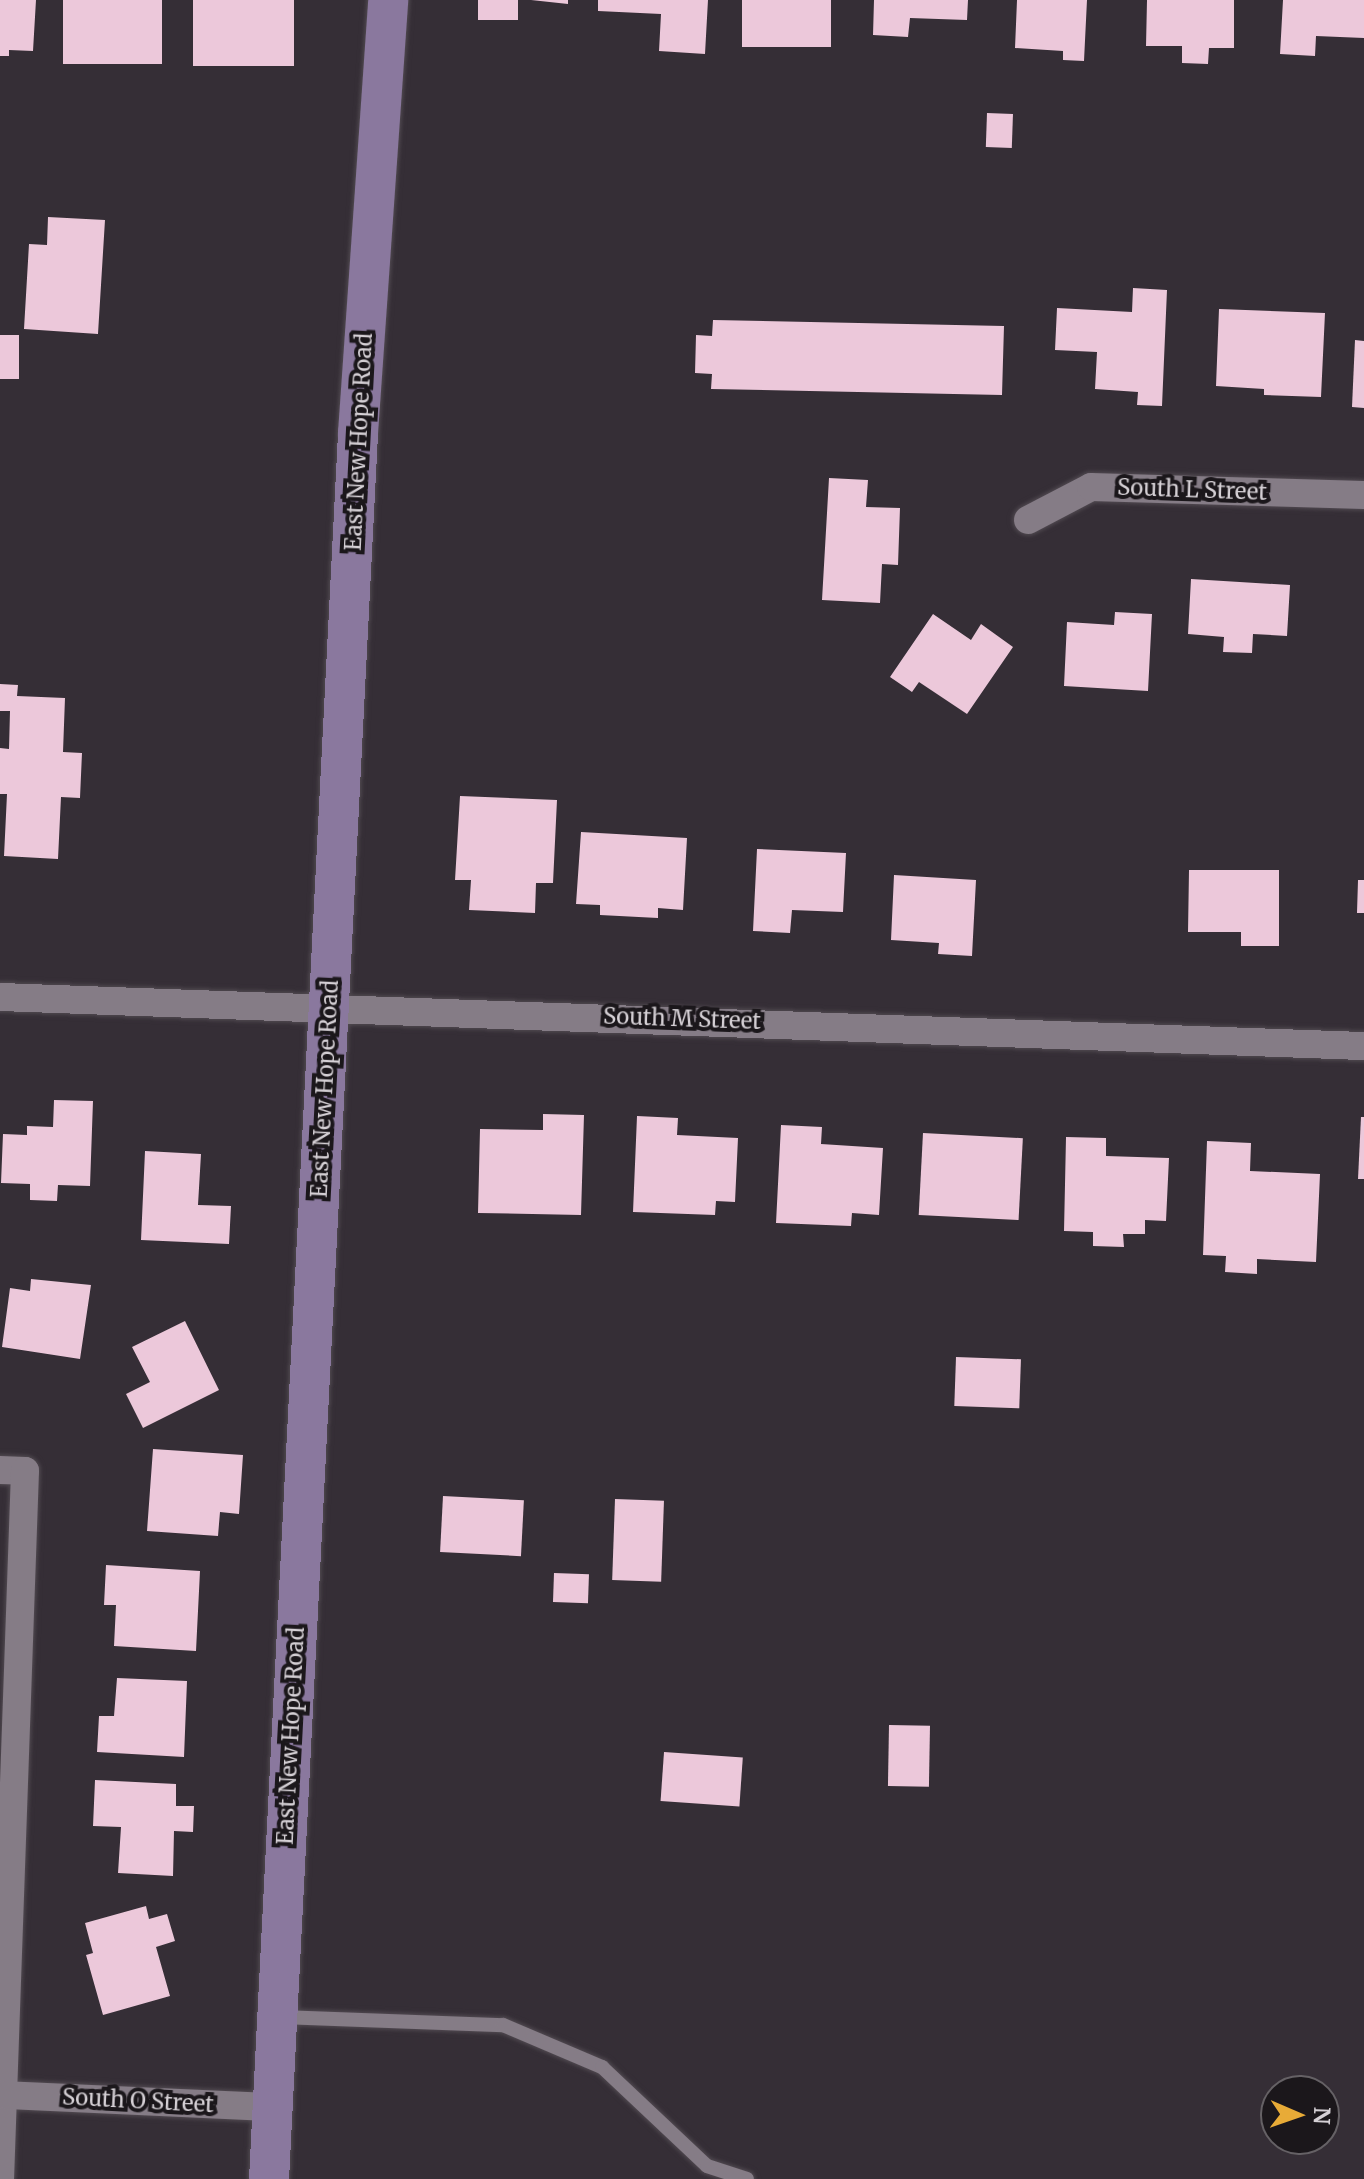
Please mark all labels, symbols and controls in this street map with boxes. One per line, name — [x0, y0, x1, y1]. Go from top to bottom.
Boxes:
street label: East New Hope Road — [340, 333, 378, 551]
street label: South L Street — [1117, 474, 1267, 506]
street label: East New Hope Road — [306, 980, 344, 1198]
street label: South M Street — [603, 1003, 761, 1035]
street label: East New Hope Road — [272, 1627, 310, 1845]
north arrow — [1260, 2075, 1340, 2155]
street label: South O Street — [61, 2084, 215, 2118]
text: N — [1308, 2107, 1336, 2125]

